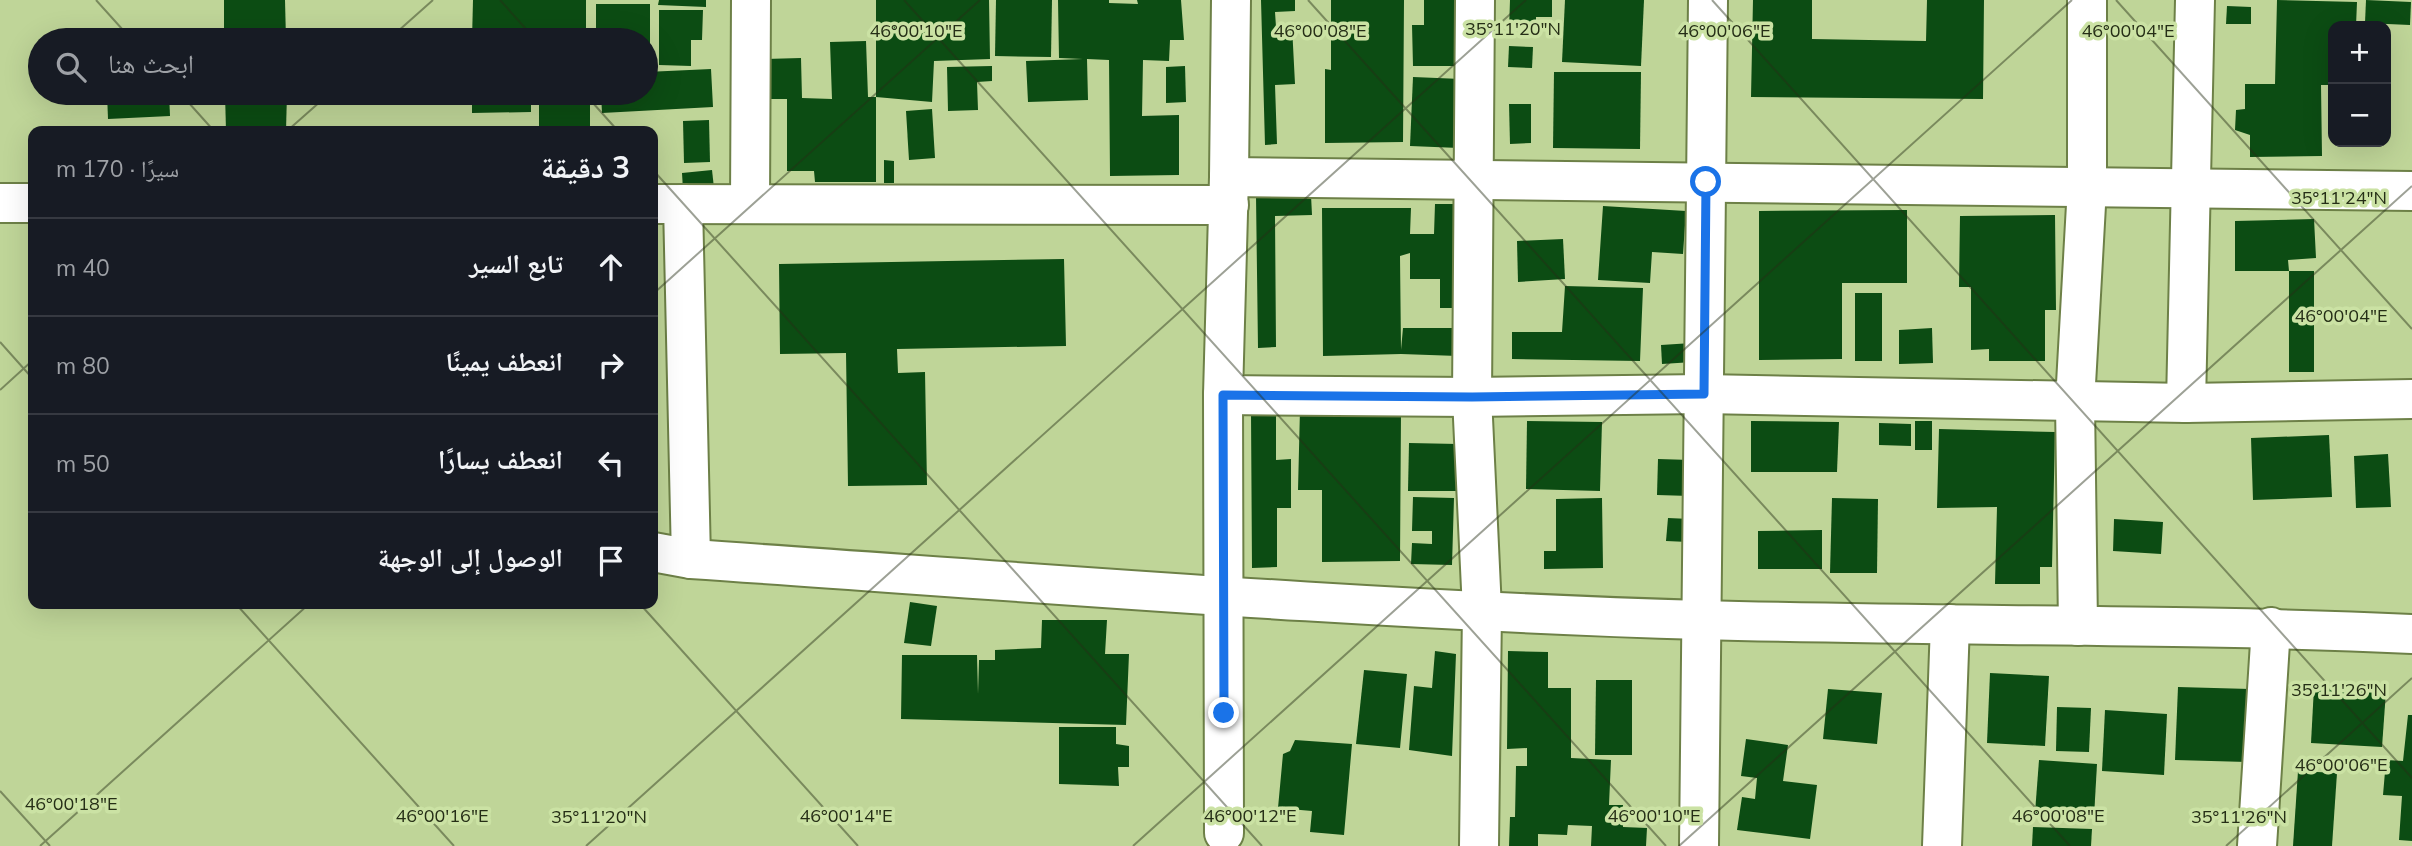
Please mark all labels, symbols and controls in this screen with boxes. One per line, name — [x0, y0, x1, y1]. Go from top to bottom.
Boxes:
text: 35°11'20"N — [1465, 17, 1561, 40]
text: 46°00'10"E — [869, 19, 963, 42]
text: 46°00'08"E — [1273, 19, 1367, 42]
text: 46°00'06"E — [1677, 19, 1771, 42]
text: 46°00'04"E — [2081, 19, 2175, 42]
map controls — [2328, 21, 2391, 147]
button: + — [2328, 21, 2391, 84]
search box — [28, 28, 658, 105]
text: ابحث هنا — [108, 47, 194, 80]
icon: search — [52, 48, 90, 86]
button: − — [2328, 84, 2391, 147]
text: 3 دقيقة — [541, 148, 630, 186]
text: سيرًا · 170 m — [56, 154, 179, 183]
route start — [1690, 166, 1721, 197]
text: 35°11'24"N — [2291, 186, 2387, 209]
text: تابع السير — [469, 247, 563, 280]
icon: ahead — [592, 248, 630, 286]
text: 40 m — [56, 253, 110, 282]
text: 46°00'04"E — [2294, 304, 2388, 327]
text: انعطف يمينًا — [446, 345, 563, 378]
icon: right — [592, 346, 630, 384]
text: 80 m — [56, 351, 110, 380]
text: انعطف يسارًا — [438, 443, 563, 476]
icon: left — [592, 444, 630, 482]
text: 50 m — [56, 449, 110, 478]
text: الوصول إلى الوجهة — [378, 541, 563, 574]
icon: arrive — [592, 542, 630, 580]
text: 35°11'26"N — [2291, 678, 2387, 701]
route end — [1208, 697, 1239, 728]
text: 46°00'06"E — [2294, 753, 2388, 776]
text: 46°00'18"E — [24, 792, 118, 815]
text: 46°00'16"E — [395, 804, 489, 827]
text: 46°00'14"E — [799, 804, 893, 827]
text: 46°00'12"E — [1203, 804, 1297, 827]
text: 46°00'10"E — [1607, 804, 1701, 827]
text: 46°00'08"E — [2011, 804, 2105, 827]
text: 35°11'20"N — [551, 805, 647, 828]
text: 35°11'26"N — [2191, 805, 2287, 828]

